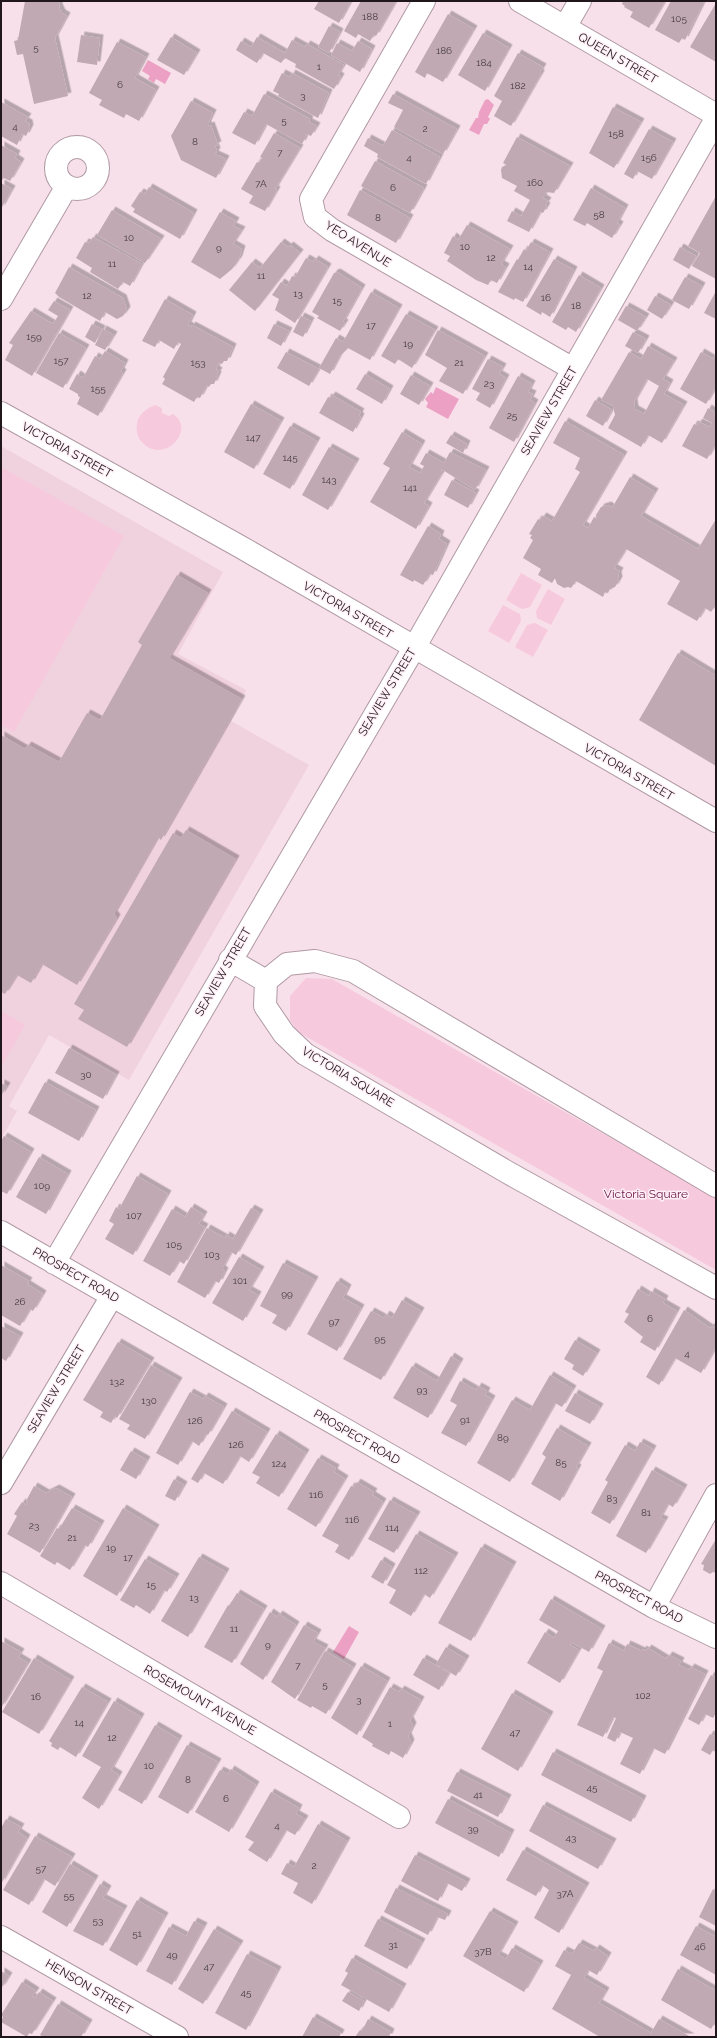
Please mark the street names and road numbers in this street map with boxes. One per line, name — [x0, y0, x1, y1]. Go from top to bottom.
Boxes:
street label: QUEEN STREET — [576, 30, 661, 87]
street label: YEO AVENUE — [322, 218, 394, 270]
street label: SEAVIEW STREET — [518, 364, 580, 458]
street label: VICTORIA STREET — [19, 419, 115, 481]
street label: VICTORIA STREET — [301, 579, 396, 642]
street label: SEAVIEW STREET — [355, 645, 419, 738]
street label: VICTORIA STREET — [582, 741, 677, 804]
street label: SEAVIEW STREET — [192, 925, 254, 1019]
street label: VICTORIA SQUARE — [299, 1044, 397, 1110]
street label: PROSPECT ROAD — [30, 1245, 122, 1306]
street label: SEAVIEW STREET — [24, 1342, 88, 1435]
street label: PROSPECT ROAD — [311, 1407, 403, 1468]
street label: PROSPECT ROAD — [593, 1568, 686, 1626]
street label: ROSEMOUNT AVENUE — [141, 1662, 259, 1738]
street label: HENSON STREET — [43, 1956, 136, 2018]

